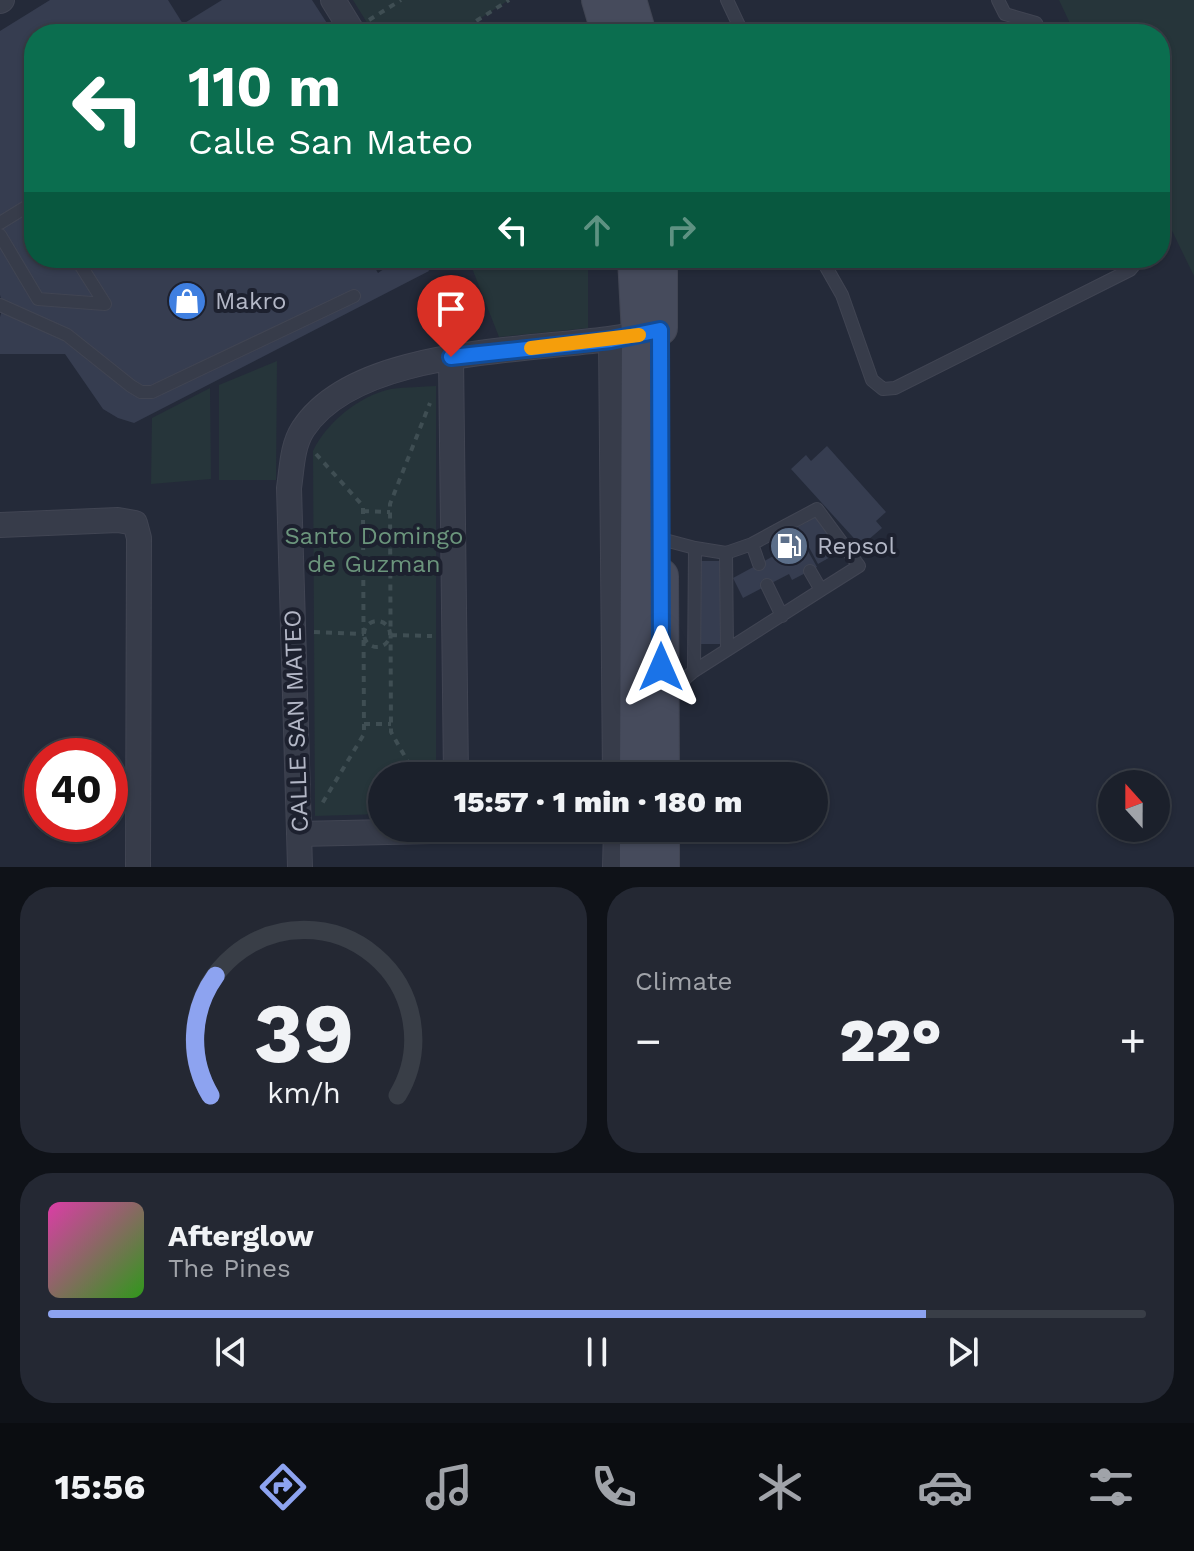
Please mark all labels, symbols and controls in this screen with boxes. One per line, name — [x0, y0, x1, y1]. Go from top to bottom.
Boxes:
text: 110 m — [188, 54, 341, 120]
icon: left — [56, 56, 160, 160]
text: Calle San Mateo — [188, 121, 473, 163]
icon: left — [491, 208, 535, 252]
icon: ahead — [575, 208, 619, 252]
icon: right — [659, 208, 703, 252]
pin — [417, 275, 485, 357]
shop icon: Makro — [166, 280, 208, 322]
place label: Makro — [215, 287, 286, 315]
icon: arrive — [429, 287, 473, 331]
park label: Santo Domingo de Guzman — [284, 522, 464, 578]
fuel station icon: Repsol — [768, 525, 810, 567]
place label: Repsol — [817, 532, 896, 560]
street label: CALLE SAN MATEO — [278, 609, 314, 833]
position arrow — [619, 625, 703, 709]
speed limit sign: 40 — [24, 738, 128, 842]
north arrow — [1098, 770, 1170, 842]
map controls — [1098, 770, 1170, 842]
text: 15:57 · 1 min · 180 m — [454, 784, 742, 819]
text: Climate — [635, 966, 733, 996]
text: 39 — [253, 985, 354, 1082]
text: 22° — [839, 1005, 942, 1076]
text: − — [635, 1015, 662, 1067]
text: + — [1119, 1015, 1146, 1067]
text: km/h — [267, 1076, 340, 1110]
text: Afterglow — [168, 1218, 314, 1253]
text: The Pines — [168, 1253, 291, 1283]
icon: previous — [209, 1330, 253, 1374]
icon: pause — [575, 1330, 619, 1374]
icon: next — [941, 1330, 985, 1374]
icon: directions — [255, 1459, 311, 1515]
icon: music — [421, 1459, 477, 1515]
icon: phone — [586, 1459, 642, 1515]
icon: climate — [752, 1459, 808, 1515]
icon: car — [917, 1459, 973, 1515]
icon: filters — [1083, 1459, 1139, 1515]
text: 15:56 — [55, 1466, 145, 1508]

